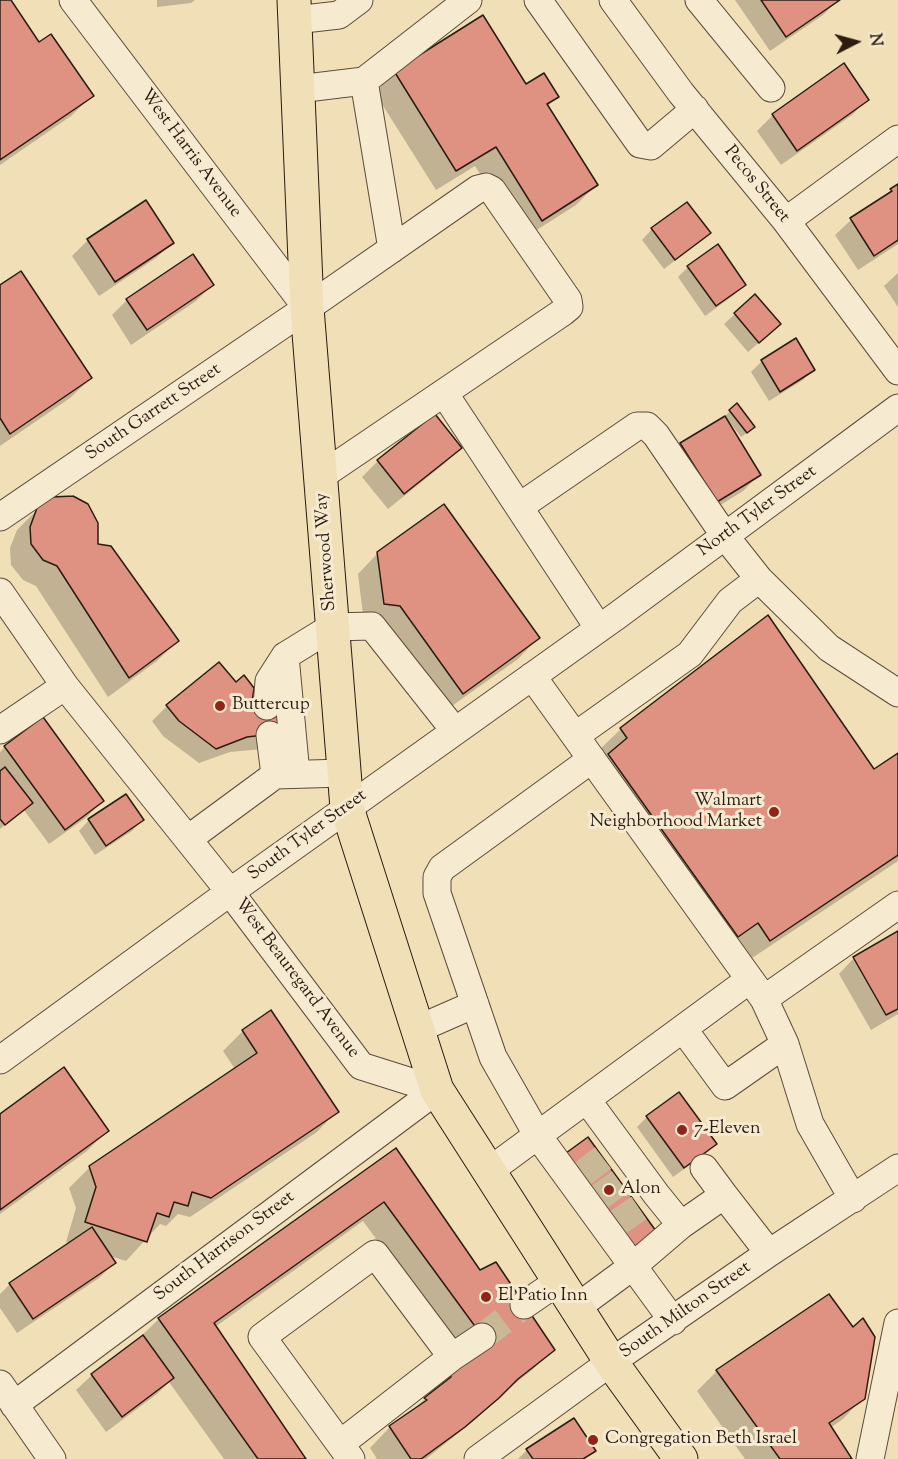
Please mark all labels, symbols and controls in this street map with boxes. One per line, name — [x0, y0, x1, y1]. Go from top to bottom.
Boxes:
north arrow — [826, 12, 886, 72]
text: N — [862, 33, 887, 48]
street label: West Harris Avenue — [135, 85, 245, 223]
street label: Pecos Street — [718, 142, 794, 228]
street label: South Garrett Street — [82, 360, 226, 466]
street label: North Tyler Street — [694, 462, 822, 562]
street label: Sherwood Way — [312, 492, 342, 612]
place label: Buttercup — [232, 695, 310, 717]
marker: Buttercup — [213, 699, 227, 713]
street label: South Tyler Street — [244, 786, 372, 886]
place label: Walmart Neighborhood Market — [590, 791, 762, 834]
marker: Walmart Neighborhood Market — [767, 805, 781, 819]
street label: West Beauregard Avenue — [229, 895, 363, 1063]
place label: 7-Eleven — [694, 1119, 761, 1141]
marker: 7-Eleven — [675, 1123, 689, 1137]
place label: Alon — [621, 1179, 661, 1201]
marker: Alon — [602, 1183, 616, 1197]
street label: South Harrison Street — [151, 1187, 299, 1307]
street label: South Milton Street — [616, 1258, 756, 1364]
place label: El Patio Inn — [498, 1286, 588, 1308]
marker: El Patio Inn — [479, 1290, 493, 1304]
place label: Congregation Beth Israel — [605, 1429, 797, 1451]
marker: Congregation Beth Israel — [586, 1433, 600, 1447]

